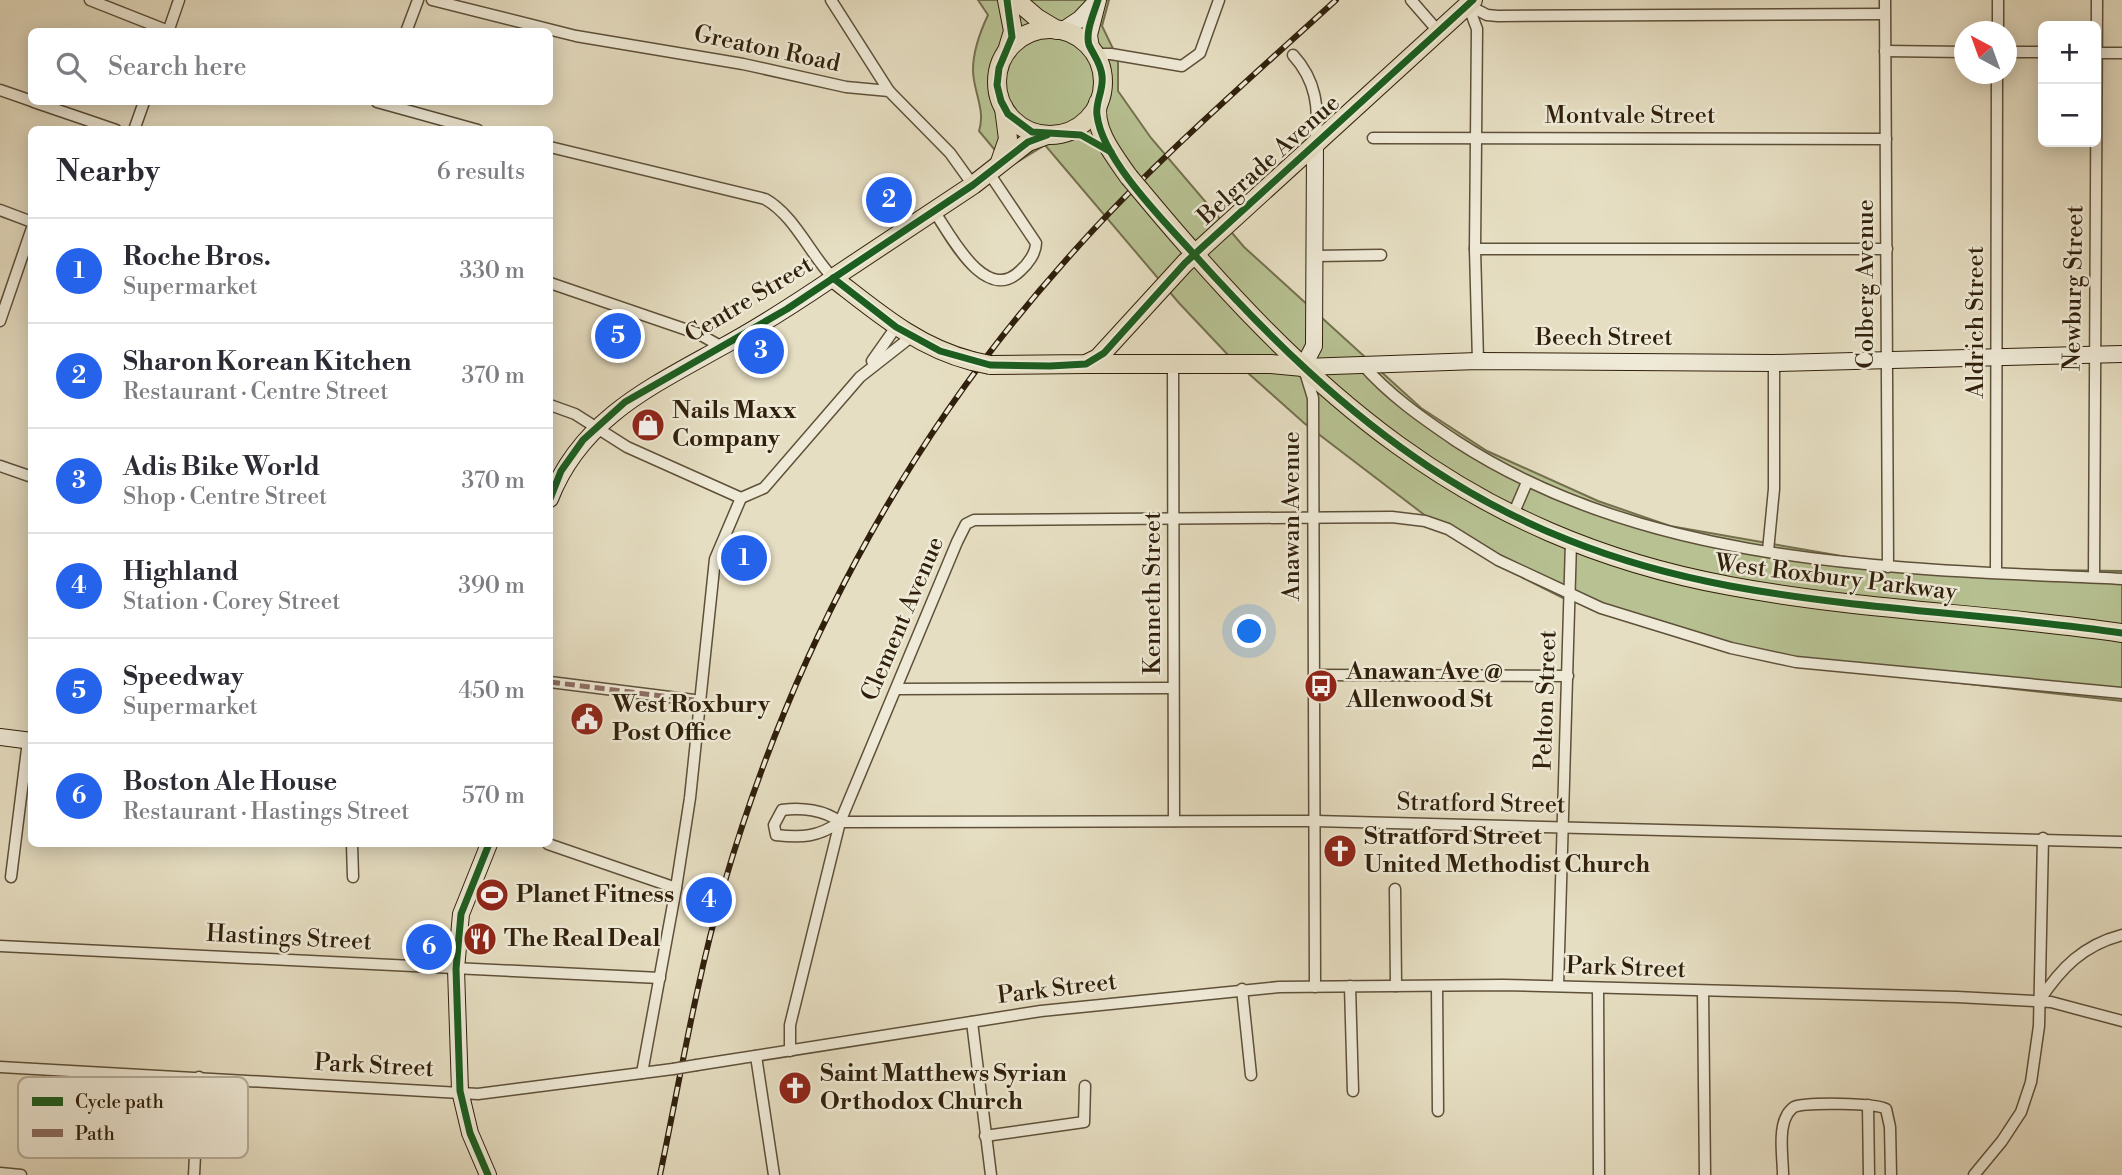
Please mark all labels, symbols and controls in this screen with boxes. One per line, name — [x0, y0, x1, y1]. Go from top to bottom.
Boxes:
street label: Greaton Road — [691, 19, 843, 79]
north arrow — [1954, 21, 2017, 84]
map controls — [2038, 21, 2101, 147]
button: + — [2038, 21, 2101, 84]
search box — [28, 28, 553, 105]
icon: search — [52, 48, 90, 86]
text: Search here — [108, 51, 247, 83]
button: − — [2038, 84, 2101, 147]
street label: Belgrade Avenue — [1191, 88, 1346, 232]
street label: Montvale Street — [1545, 101, 1716, 131]
text: Nearby — [56, 153, 160, 191]
text: 6 results — [437, 158, 525, 186]
pin: 2 — [866, 174, 912, 226]
street label: Colberg Avenue — [1851, 199, 1881, 369]
street label: Newburg Street — [2058, 204, 2090, 371]
text: Roche Bros. — [123, 241, 271, 273]
street label: Aldrich Street — [1961, 245, 1991, 399]
street label: Centre Street — [680, 250, 819, 350]
text: 1 — [73, 257, 85, 285]
text: 330 m — [459, 257, 525, 285]
text: Supermarket — [123, 273, 258, 301]
pin: 5 — [595, 310, 641, 362]
street label: Beech Street — [1534, 323, 1673, 353]
pin: 3 — [738, 325, 784, 377]
text: Sharon Korean Kitchen — [123, 346, 411, 378]
text: 2 — [72, 362, 86, 390]
text: 370 m — [462, 362, 525, 390]
text: Restaurant · Centre Street — [123, 378, 388, 406]
place label: Nails Maxx Company — [672, 396, 796, 454]
shop icon: Nails Maxx Company — [629, 406, 667, 444]
street label: Anawan Avenue — [1277, 431, 1307, 602]
text: Adis Bike World — [123, 451, 320, 483]
text: 3 — [72, 467, 86, 495]
text: 370 m — [462, 467, 525, 495]
text: Shop · Centre Street — [123, 483, 327, 511]
street label: Kenneth Street — [1138, 511, 1168, 675]
pin: 1 — [721, 532, 767, 584]
street label: Clement Avenue — [855, 532, 951, 706]
street label: West Roxbury Parkway — [1712, 548, 1959, 608]
text: Highland — [123, 556, 239, 588]
text: 4 — [71, 572, 87, 600]
text: 390 m — [458, 572, 525, 600]
text: Station · Corey Street — [123, 588, 340, 616]
your location — [1232, 614, 1266, 648]
street label: Pelton Street — [1529, 629, 1563, 771]
place label: Anawan Ave @ Allenwood St — [1345, 657, 1504, 715]
text: Speedway — [123, 661, 244, 693]
bus stop icon: Anawan Ave @ Allenwood St — [1302, 667, 1340, 705]
text: 5 — [72, 677, 86, 705]
text: 450 m — [459, 677, 525, 705]
place label: West Roxbury Post Office — [611, 690, 771, 748]
text: Supermarket — [123, 693, 258, 721]
public building icon: West Roxbury Post Office — [568, 700, 606, 738]
text: Boston Ale House — [123, 766, 337, 798]
text: 6 — [72, 782, 86, 810]
text: 570 m — [462, 782, 525, 810]
street label: Stratford Street — [1396, 788, 1566, 820]
text: Restaurant · Hastings Street — [123, 798, 409, 826]
place label: Stratford Street United Methodist Church — [1364, 822, 1650, 880]
church icon: Stratford Street United Methodist Church — [1321, 832, 1359, 870]
pin: 4 — [686, 874, 732, 926]
sports icon: Planet Fitness — [473, 876, 511, 914]
place label: Planet Fitness — [516, 880, 674, 910]
street label: Hastings Street — [205, 919, 373, 957]
restaurant icon: The Real Deal — [461, 920, 499, 958]
pin: 6 — [406, 921, 452, 973]
place label: The Real Deal — [504, 924, 661, 954]
street label: Park Street — [1565, 951, 1687, 985]
street label: Park Street — [996, 967, 1119, 1011]
street label: Park Street — [313, 1048, 435, 1084]
place label: Saint Matthews Syrian Orthodox Church — [820, 1059, 1067, 1117]
church icon: Saint Matthews Syrian Orthodox Church — [776, 1069, 814, 1107]
legend — [18, 1077, 248, 1158]
text: Cycle path — [75, 1090, 164, 1114]
text: Path — [75, 1122, 115, 1146]

